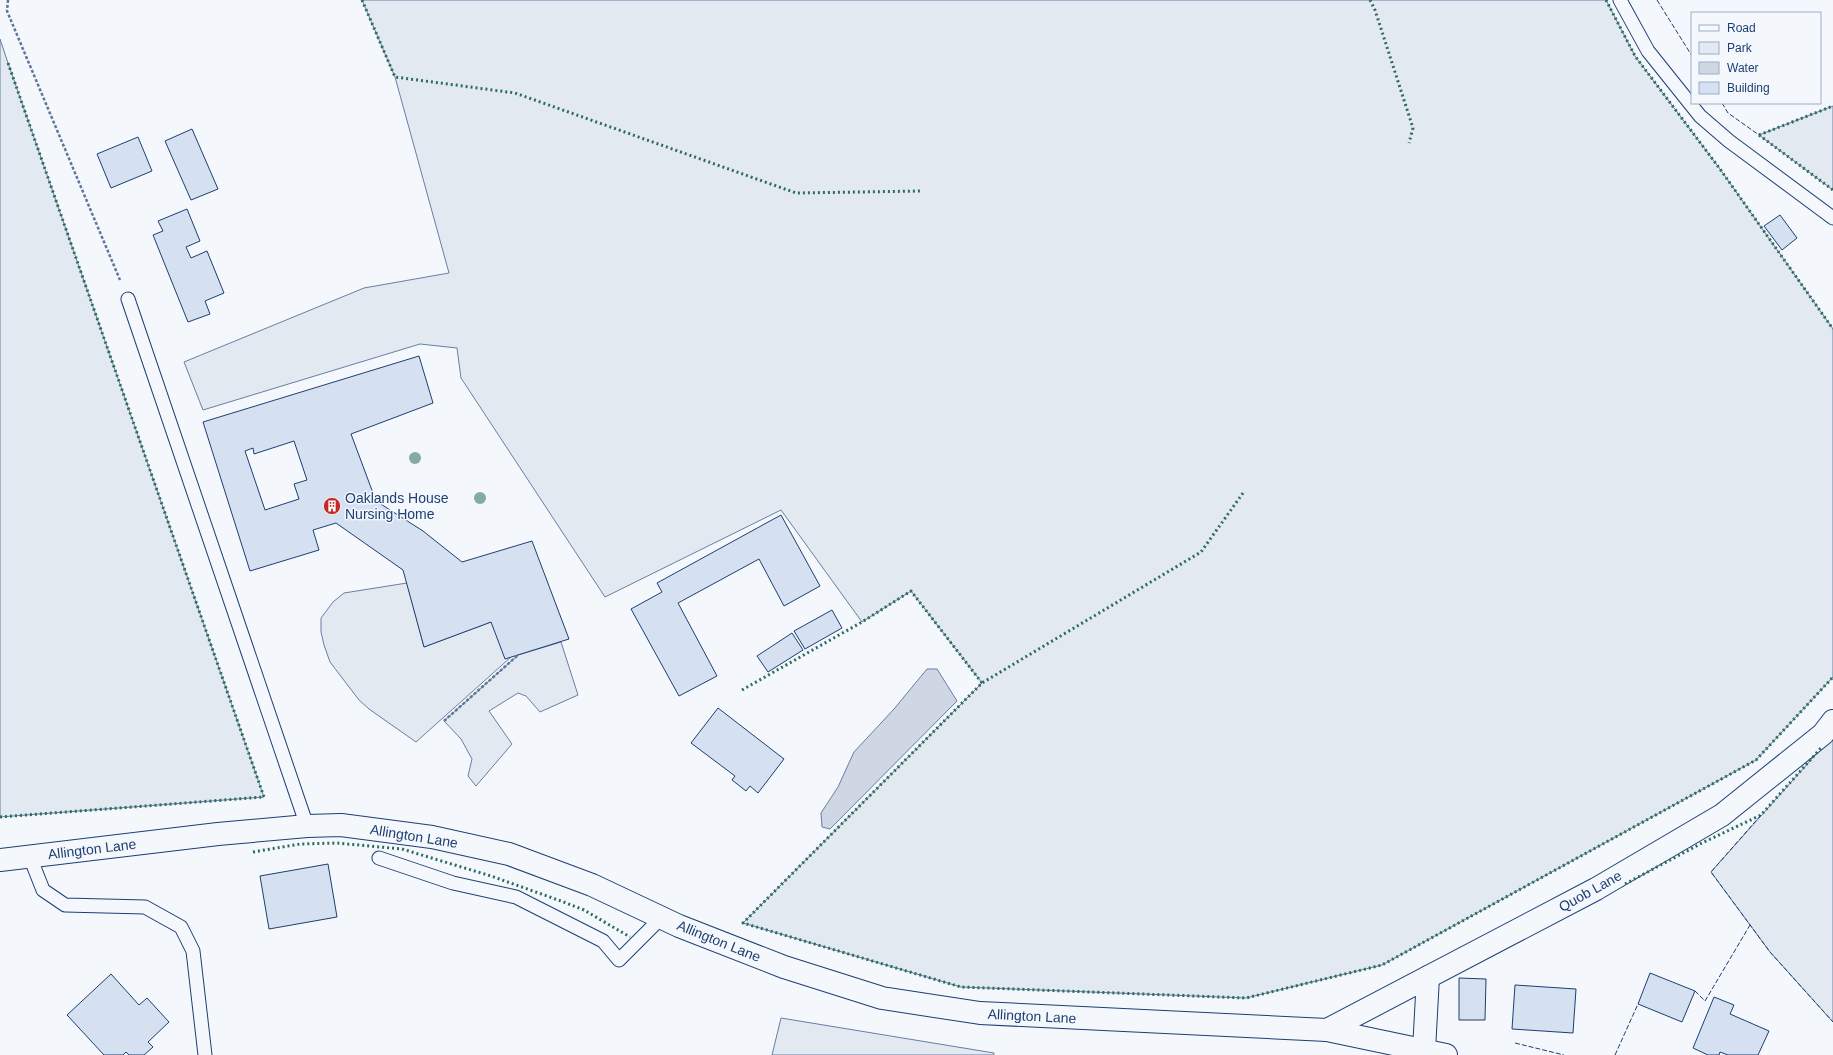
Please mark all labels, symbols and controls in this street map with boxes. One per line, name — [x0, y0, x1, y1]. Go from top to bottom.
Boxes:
legend — [1691, 12, 1821, 104]
text: Road — [1727, 21, 1756, 35]
text: Park — [1727, 41, 1753, 55]
text: Water — [1727, 61, 1759, 75]
text: Building — [1727, 81, 1770, 95]
place label: Oaklands House Nursing Home — [345, 490, 449, 522]
building icon: Oaklands House Nursing Home — [322, 496, 342, 516]
street label: Allington Lane — [369, 821, 459, 851]
street label: Allington Lane — [47, 836, 137, 862]
street label: Quob Lane — [1556, 867, 1624, 915]
street label: Allington Lane — [675, 917, 763, 965]
street label: Allington Lane — [987, 1006, 1077, 1026]

